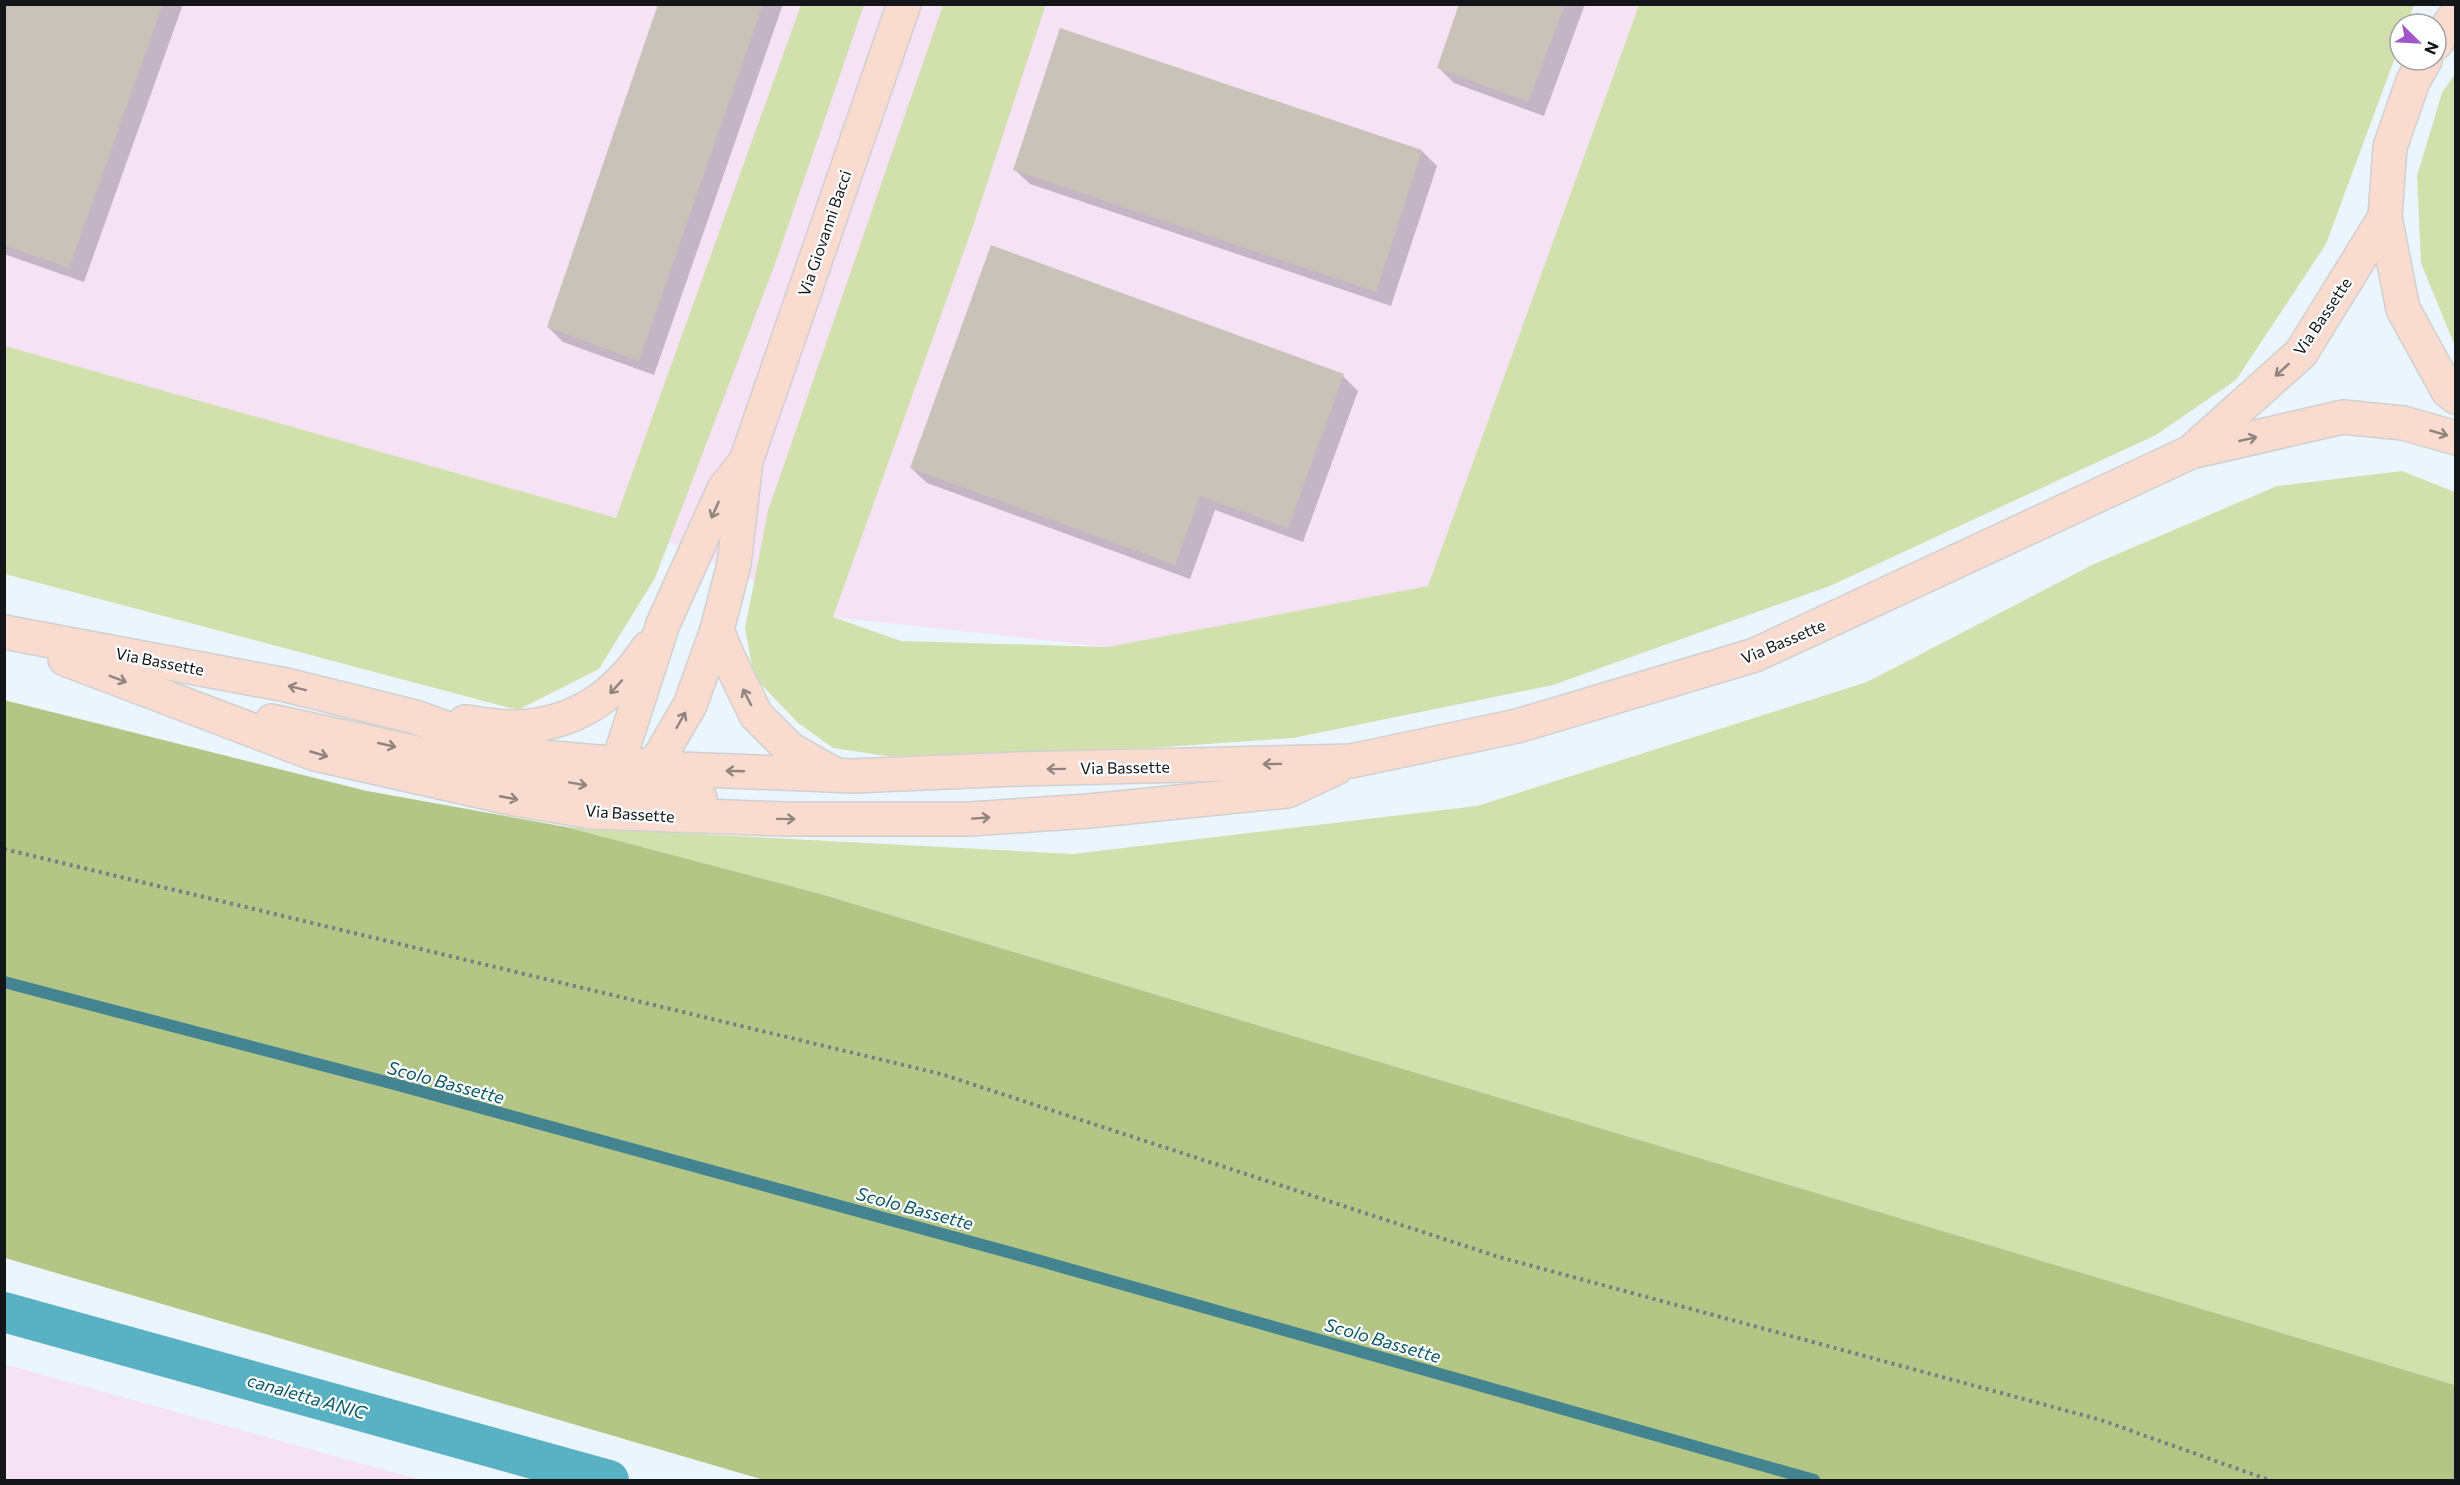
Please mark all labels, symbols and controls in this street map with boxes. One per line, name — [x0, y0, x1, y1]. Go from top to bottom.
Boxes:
north arrow — [2388, 12, 2448, 72]
text: N — [2421, 39, 2443, 58]
street label: Via Giovanni Bacci — [793, 167, 855, 299]
street label: Via Bassette — [2289, 274, 2355, 358]
one-way arrow — [2275, 363, 2290, 377]
one-way arrow — [2429, 428, 2448, 439]
one-way arrow — [2238, 433, 2257, 444]
one-way arrow — [708, 501, 720, 519]
street label: Via Bassette — [1738, 615, 1828, 667]
street label: Via Bassette — [114, 643, 206, 679]
one-way arrow — [108, 674, 127, 685]
one-way arrow — [609, 680, 623, 695]
one-way arrow — [288, 681, 307, 693]
one-way arrow — [741, 688, 753, 706]
one-way arrow — [676, 712, 688, 729]
one-way arrow — [377, 740, 396, 752]
one-way arrow — [309, 749, 328, 761]
street label: Via Bassette — [1080, 757, 1170, 777]
one-way arrow — [1263, 758, 1283, 770]
one-way arrow — [1047, 763, 1067, 774]
one-way arrow — [726, 766, 746, 777]
one-way arrow — [568, 778, 587, 789]
one-way arrow — [499, 793, 518, 804]
street label: Via Bassette — [585, 800, 675, 826]
one-way arrow — [776, 813, 796, 825]
one-way arrow — [971, 813, 991, 824]
water label: Scolo Bassette — [385, 1056, 507, 1108]
water label: Scolo Bassette — [854, 1182, 976, 1234]
water label: Scolo Bassette — [1322, 1313, 1444, 1367]
water label: canaletta ANIC — [245, 1368, 371, 1424]

